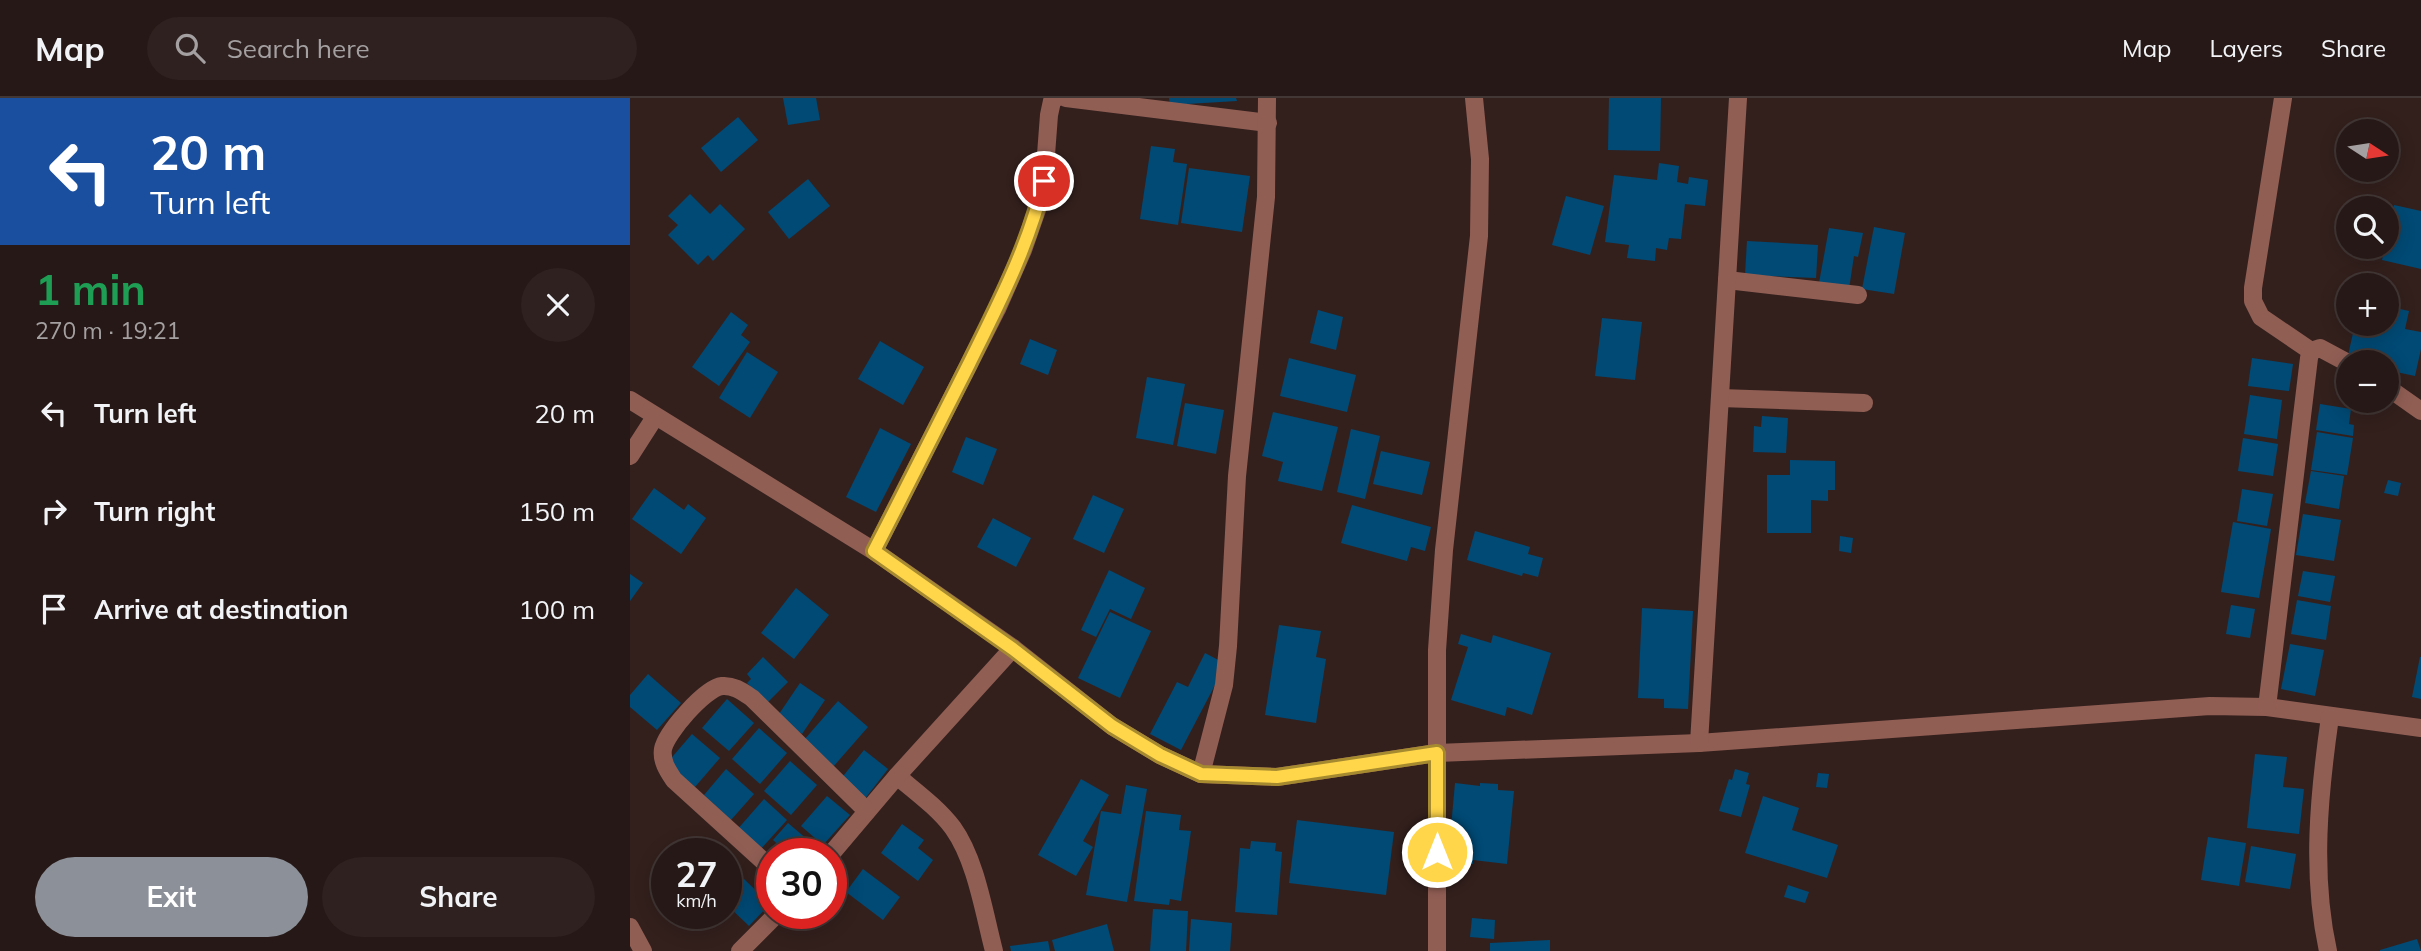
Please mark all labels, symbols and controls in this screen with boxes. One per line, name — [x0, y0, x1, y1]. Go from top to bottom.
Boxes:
search box — [147, 17, 637, 80]
text: Map — [35, 28, 105, 69]
icon: search — [171, 29, 209, 67]
text: Search here — [227, 32, 370, 65]
text: Map — [2122, 33, 2171, 63]
text: Layers — [2209, 33, 2283, 63]
text: Share — [2321, 33, 2386, 63]
north arrow — [2336, 119, 2399, 182]
map controls — [2336, 119, 2399, 413]
text: 20 m — [150, 121, 266, 182]
icon: left — [35, 126, 126, 217]
pin — [1014, 151, 1074, 211]
icon: arrive — [1025, 162, 1063, 200]
text: Turn left — [150, 182, 270, 222]
button: search — [2336, 196, 2399, 259]
text: 1 min — [35, 263, 146, 316]
button: close — [521, 268, 595, 342]
button: + — [2336, 273, 2399, 336]
text: 270 m · 19:21 — [35, 316, 180, 345]
button: − — [2336, 350, 2399, 413]
icon: left — [35, 394, 73, 432]
text: Turn left — [94, 397, 196, 430]
text: 20 m — [534, 397, 595, 430]
icon: right — [35, 492, 73, 530]
text: Turn right — [94, 495, 215, 528]
text: 150 m — [519, 495, 595, 528]
icon: arrive — [35, 590, 73, 628]
text: Arrive at destination — [94, 593, 349, 626]
text: 100 m — [519, 593, 595, 626]
position arrow — [1400, 815, 1474, 889]
speed limit sign: 30 — [756, 838, 847, 929]
text: 27 — [675, 852, 718, 896]
button: Exit — [35, 857, 308, 937]
button: Share — [322, 857, 595, 937]
text: km/h — [676, 889, 717, 912]

